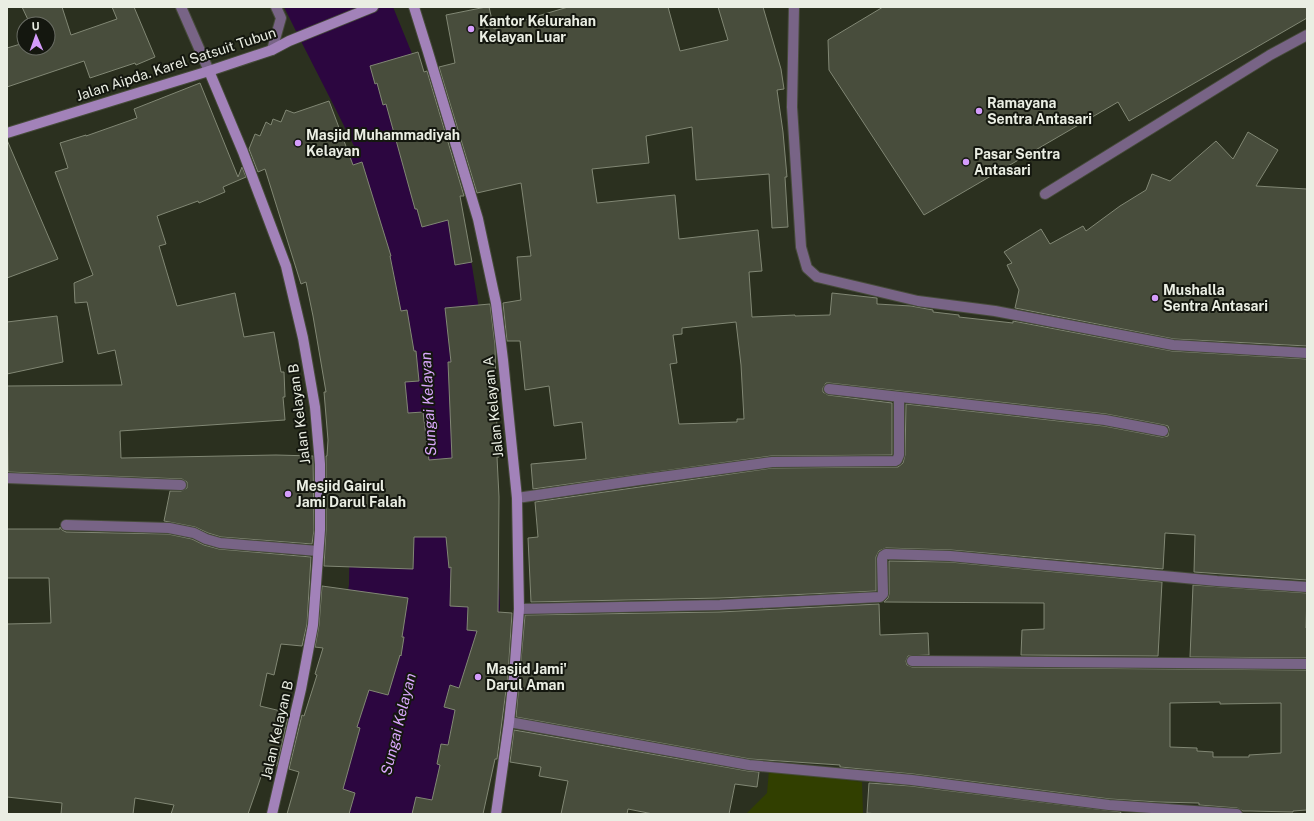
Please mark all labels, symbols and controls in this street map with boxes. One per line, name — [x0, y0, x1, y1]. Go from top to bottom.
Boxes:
place label: Kantor Kelurahan Kelayan Luar — [479, 13, 596, 45]
north arrow — [16, 16, 56, 56]
text: U — [31, 20, 40, 32]
street label: Jalan Aipda. Karel Satsuit Tubun — [74, 24, 278, 104]
marker: Kantor Kelurahan Kelayan Luar — [466, 24, 476, 34]
place label: Ramayana Sentra Antasari — [987, 95, 1092, 127]
marker: Ramayana Sentra Antasari — [974, 106, 984, 116]
place label: Masjid Muhammadiyah Kelayan — [306, 127, 460, 159]
marker: Masjid Muhammadiyah Kelayan — [293, 138, 303, 148]
place label: Pasar Sentra Antasari — [974, 146, 1060, 178]
marker: Pasar Sentra Antasari — [961, 157, 971, 167]
place label: Mushalla Sentra Antasari — [1163, 282, 1268, 314]
marker: Mushalla Sentra Antasari — [1150, 293, 1160, 303]
water label: Sungai Kelayan — [417, 352, 439, 456]
street label: Jalan Kelayan A — [480, 355, 506, 458]
street label: Jalan Kelayan B — [285, 363, 313, 465]
place label: Mesjid Gairul Jami Darul Falah — [296, 478, 406, 510]
marker: Mesjid Gairul Jami Darul Falah — [283, 489, 293, 499]
place label: Masjid Jami' Darul Aman — [486, 661, 567, 693]
water label: Sungai Kelayan — [377, 671, 419, 777]
marker: Masjid Jami' Darul Aman — [473, 672, 483, 682]
street label: Jalan Kelayan B — [258, 679, 296, 781]

